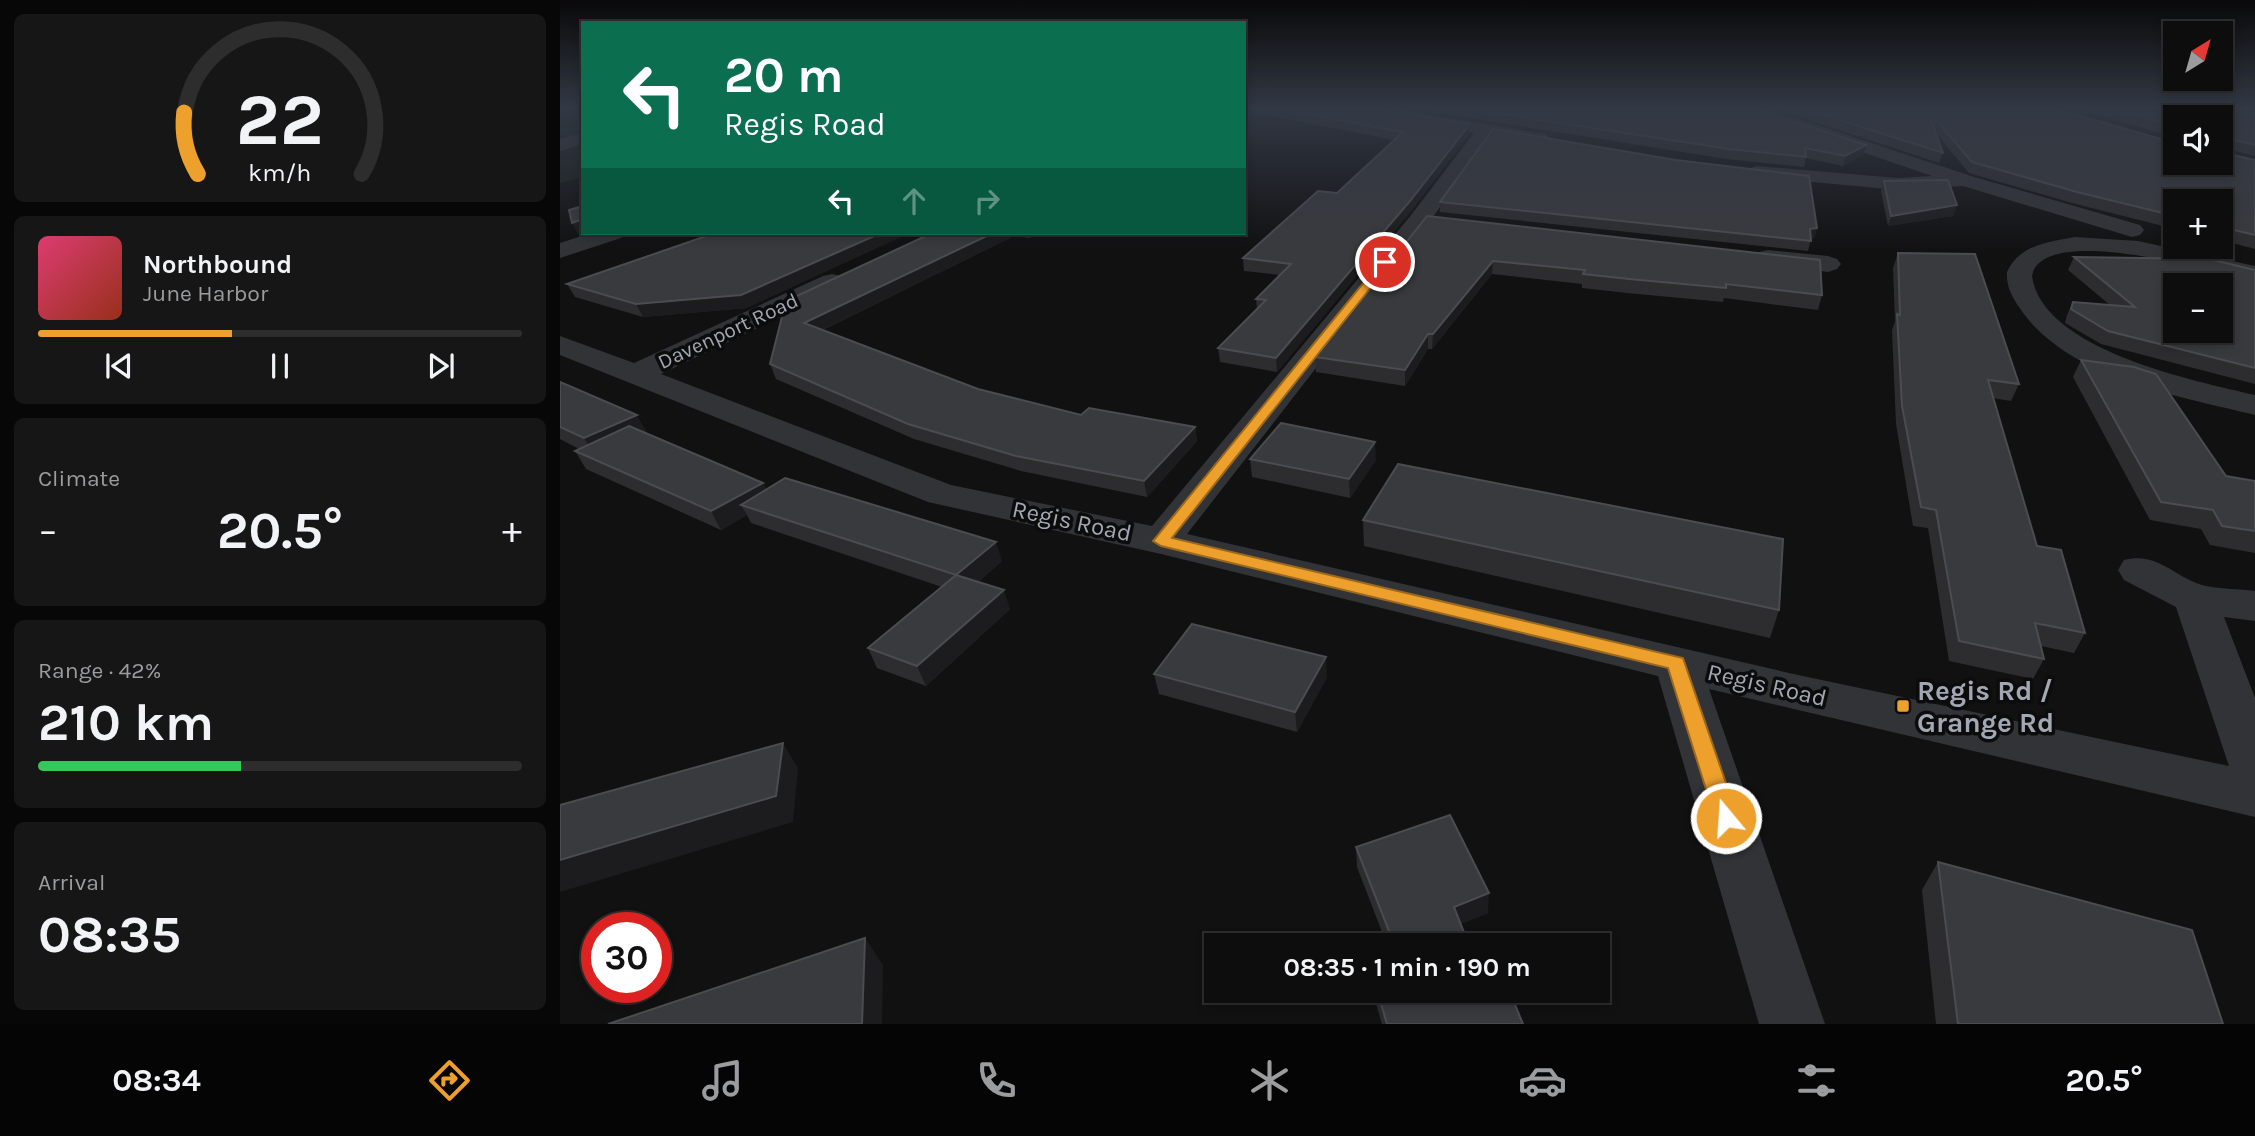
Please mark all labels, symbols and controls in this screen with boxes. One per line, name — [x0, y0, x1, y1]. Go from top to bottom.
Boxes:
north arrow — [2163, 21, 2233, 91]
map controls — [2163, 21, 2233, 343]
text: 20 m — [724, 47, 844, 104]
icon: left — [609, 49, 700, 140]
text: 22 — [236, 77, 324, 162]
button: sound — [2163, 105, 2233, 175]
text: Regis Road — [724, 106, 886, 143]
text: km/h — [248, 158, 312, 187]
icon: left — [822, 182, 860, 220]
icon: ahead — [895, 182, 933, 220]
icon: right — [968, 182, 1006, 220]
button: + — [2163, 189, 2233, 259]
pin — [1355, 232, 1415, 292]
icon: arrive — [1366, 243, 1404, 281]
text: Northbound — [143, 249, 292, 280]
button: − — [2163, 273, 2233, 343]
text: June Harbor — [143, 280, 268, 307]
street label: Davenport Road — [654, 288, 802, 374]
icon: previous — [100, 347, 138, 385]
icon: pause — [261, 347, 299, 385]
icon: next — [422, 347, 460, 385]
text: Climate — [38, 465, 120, 492]
street label: Regis Road — [1010, 495, 1134, 547]
text: 20.5° — [217, 500, 343, 561]
text: − — [38, 508, 58, 553]
text: + — [502, 508, 522, 553]
text: Range · 42% — [38, 657, 161, 684]
street label: Regis Road — [1705, 658, 1829, 712]
place label: Regis Rd / Grange Rd — [1917, 674, 2054, 739]
text: 210 km — [38, 692, 214, 753]
marker: Regis Rd / Grange Rd — [1895, 698, 1911, 714]
position arrow — [1689, 781, 1763, 855]
text: Arrival — [38, 869, 105, 896]
text: 08:35 — [38, 904, 181, 965]
speed limit sign: 30 — [581, 912, 672, 1003]
text: 08:35 · 1 min · 190 m — [1283, 952, 1531, 983]
icon: directions — [425, 1056, 474, 1105]
icon: music — [698, 1056, 747, 1105]
icon: phone — [972, 1056, 1021, 1105]
icon: climate — [1245, 1056, 1294, 1105]
icon: car — [1518, 1056, 1567, 1105]
icon: filters — [1792, 1056, 1841, 1105]
text: 08:34 — [112, 1062, 201, 1099]
text: 20.5° — [2065, 1062, 2143, 1099]

